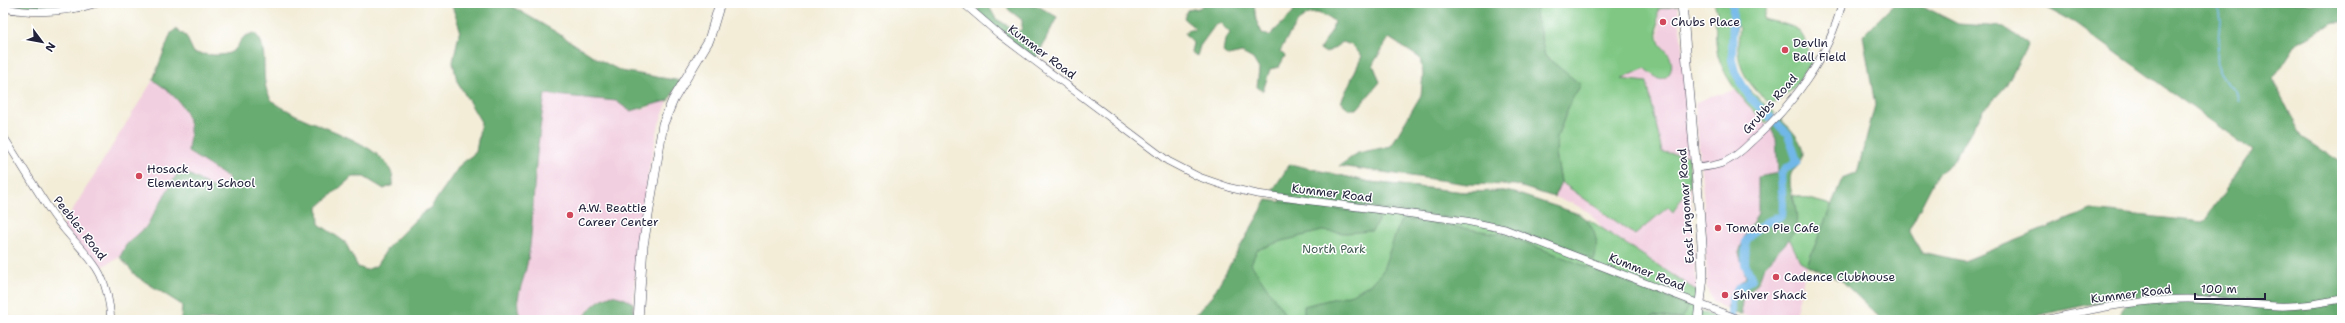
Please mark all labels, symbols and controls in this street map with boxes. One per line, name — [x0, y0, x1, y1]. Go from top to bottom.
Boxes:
place label: Chubs Place — [1671, 14, 1740, 30]
marker: Chubs Place — [1658, 17, 1668, 27]
street label: Kummer Road — [1005, 21, 1079, 83]
north arrow — [22, 22, 62, 62]
place label: Devlin Ball Field — [1793, 35, 1847, 65]
text: N — [41, 39, 59, 55]
marker: Devlin Ball Field — [1780, 45, 1790, 55]
street label: Grubbs Road — [1739, 70, 1801, 137]
street label: East Ingomar Road — [1674, 148, 1698, 264]
place label: Hosack Elementary School — [147, 161, 255, 191]
marker: Hosack Elementary School — [134, 171, 144, 181]
street label: Kummer Road — [1291, 180, 1374, 206]
street label: Peebles Road — [50, 193, 110, 264]
place label: A.W. Beattie Career Center — [578, 200, 659, 230]
marker: A.W. Beattie Career Center — [565, 210, 575, 220]
place label: Tomato Pie Cafe — [1726, 220, 1819, 236]
marker: Tomato Pie Cafe — [1713, 223, 1723, 233]
park label: North Park — [1302, 241, 1366, 257]
street label: Kummer Road — [1606, 249, 1688, 295]
place label: Cadence Clubhouse — [1784, 269, 1895, 285]
marker: Cadence Clubhouse — [1771, 272, 1781, 282]
scale bar — [2195, 275, 2265, 301]
street label: Kummer Road — [2090, 281, 2173, 307]
text: 100 m — [2201, 281, 2237, 297]
place label: Shiver Shack — [1733, 287, 1807, 303]
marker: Shiver Shack — [1720, 290, 1730, 300]

